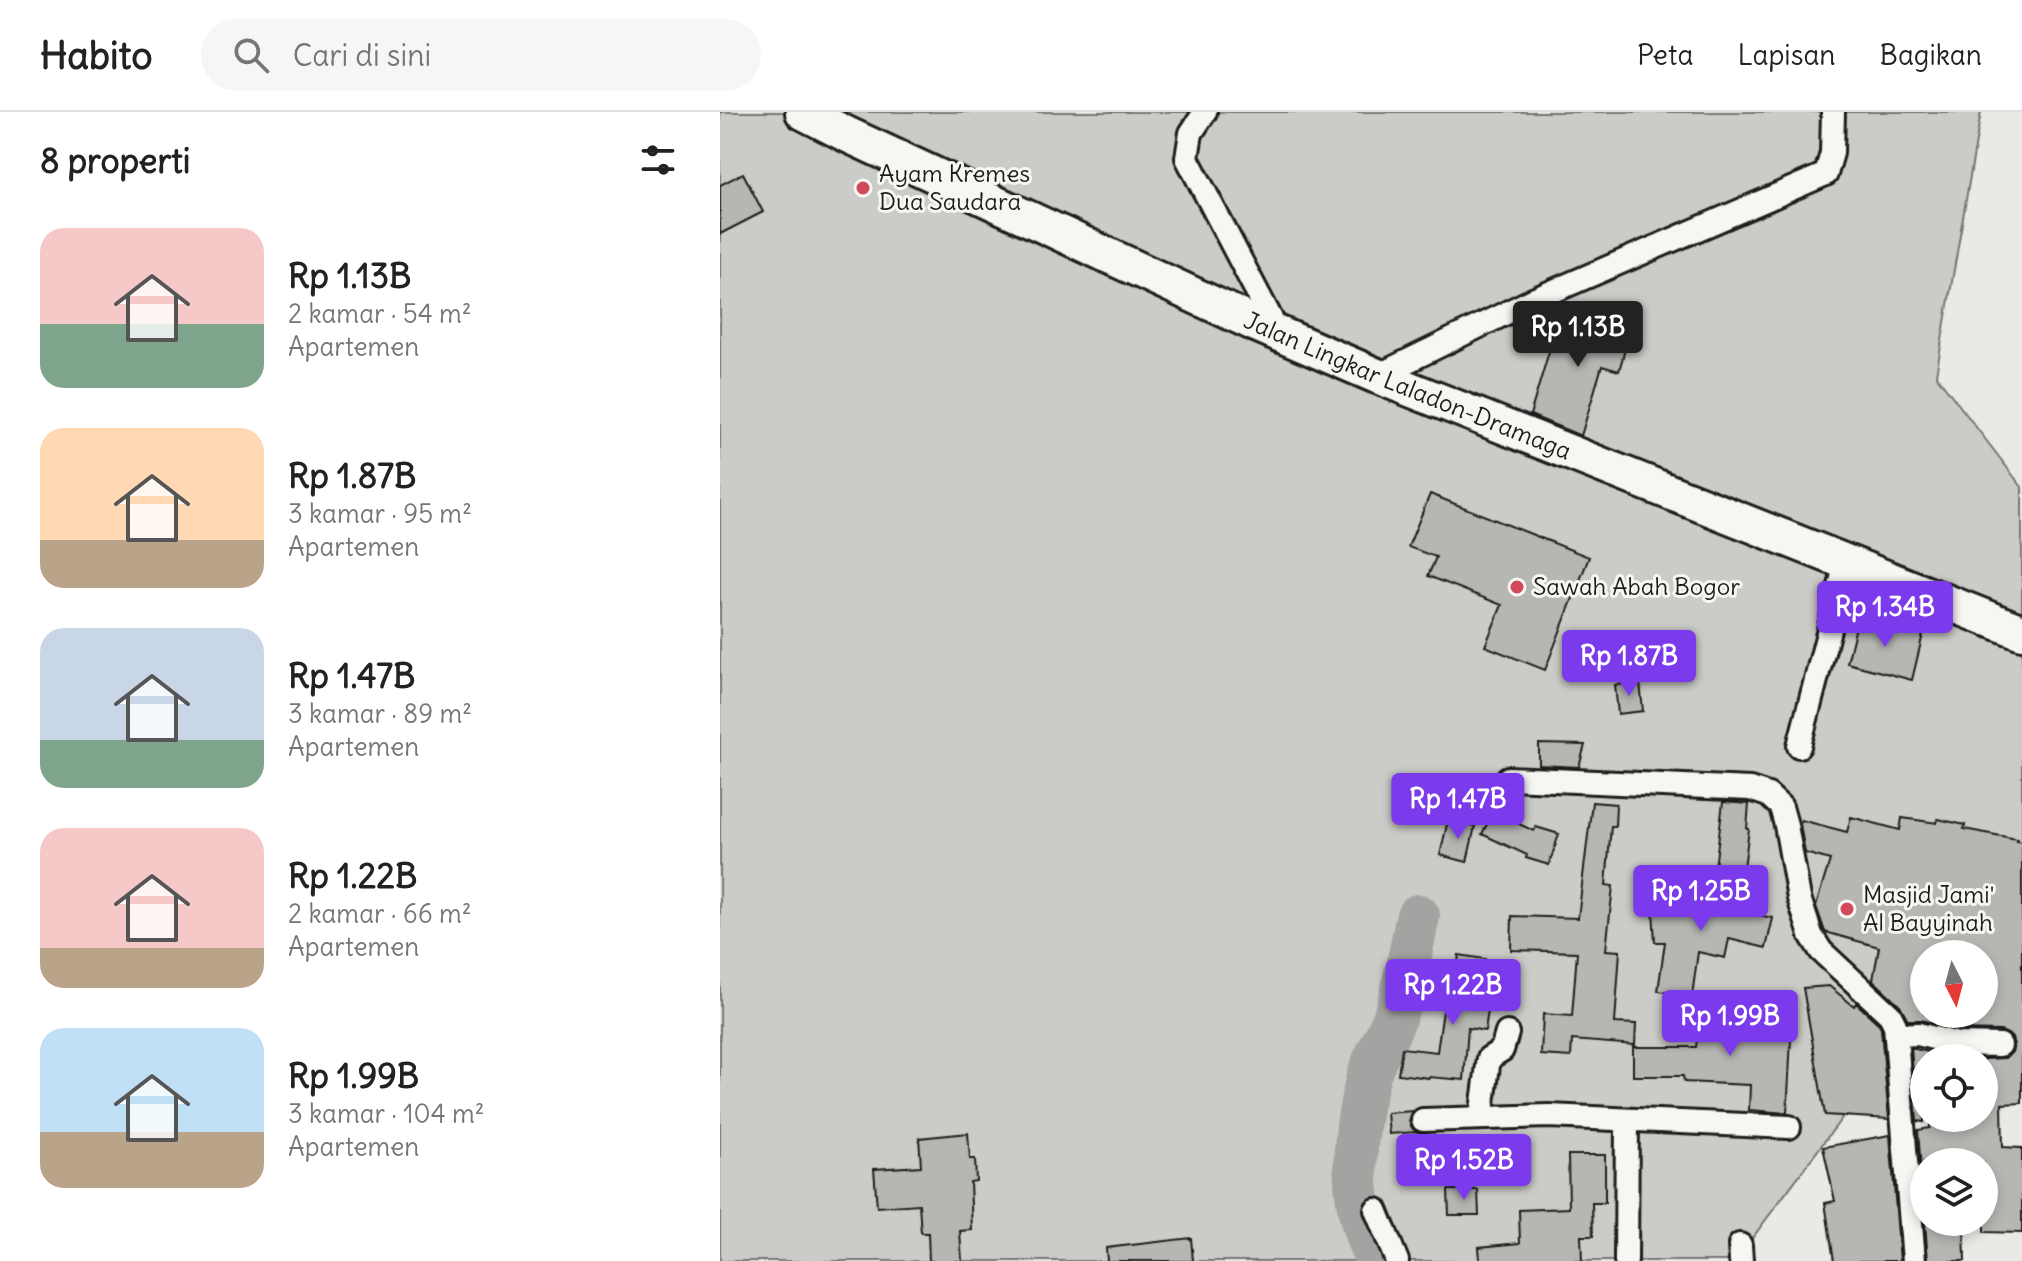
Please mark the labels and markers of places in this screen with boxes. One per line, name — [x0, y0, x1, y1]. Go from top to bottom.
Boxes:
place label: Ayam Kremes Dua Saudara — [879, 158, 1030, 216]
marker: Ayam Kremes Dua Saudara — [854, 179, 872, 197]
pin: Rp 1.13B — [1495, 301, 1661, 369]
place label: Sawah Abah Bogor — [1533, 571, 1740, 601]
marker: Sawah Abah Bogor — [1508, 578, 1526, 596]
pin: Rp 1.34B — [1802, 581, 1968, 649]
pin: Rp 1.87B — [1546, 630, 1712, 698]
pin: Rp 1.47B — [1375, 773, 1541, 841]
pin: Rp 1.25B — [1618, 865, 1784, 933]
place label: Masjid Jami' Al Bayyinah — [1863, 879, 1994, 937]
marker: Masjid Jami' Al Bayyinah — [1838, 900, 1856, 918]
pin: Rp 1.22B — [1370, 959, 1536, 1027]
pin: Rp 1.99B — [1647, 990, 1813, 1058]
pin: Rp 1.52B — [1381, 1134, 1547, 1202]

